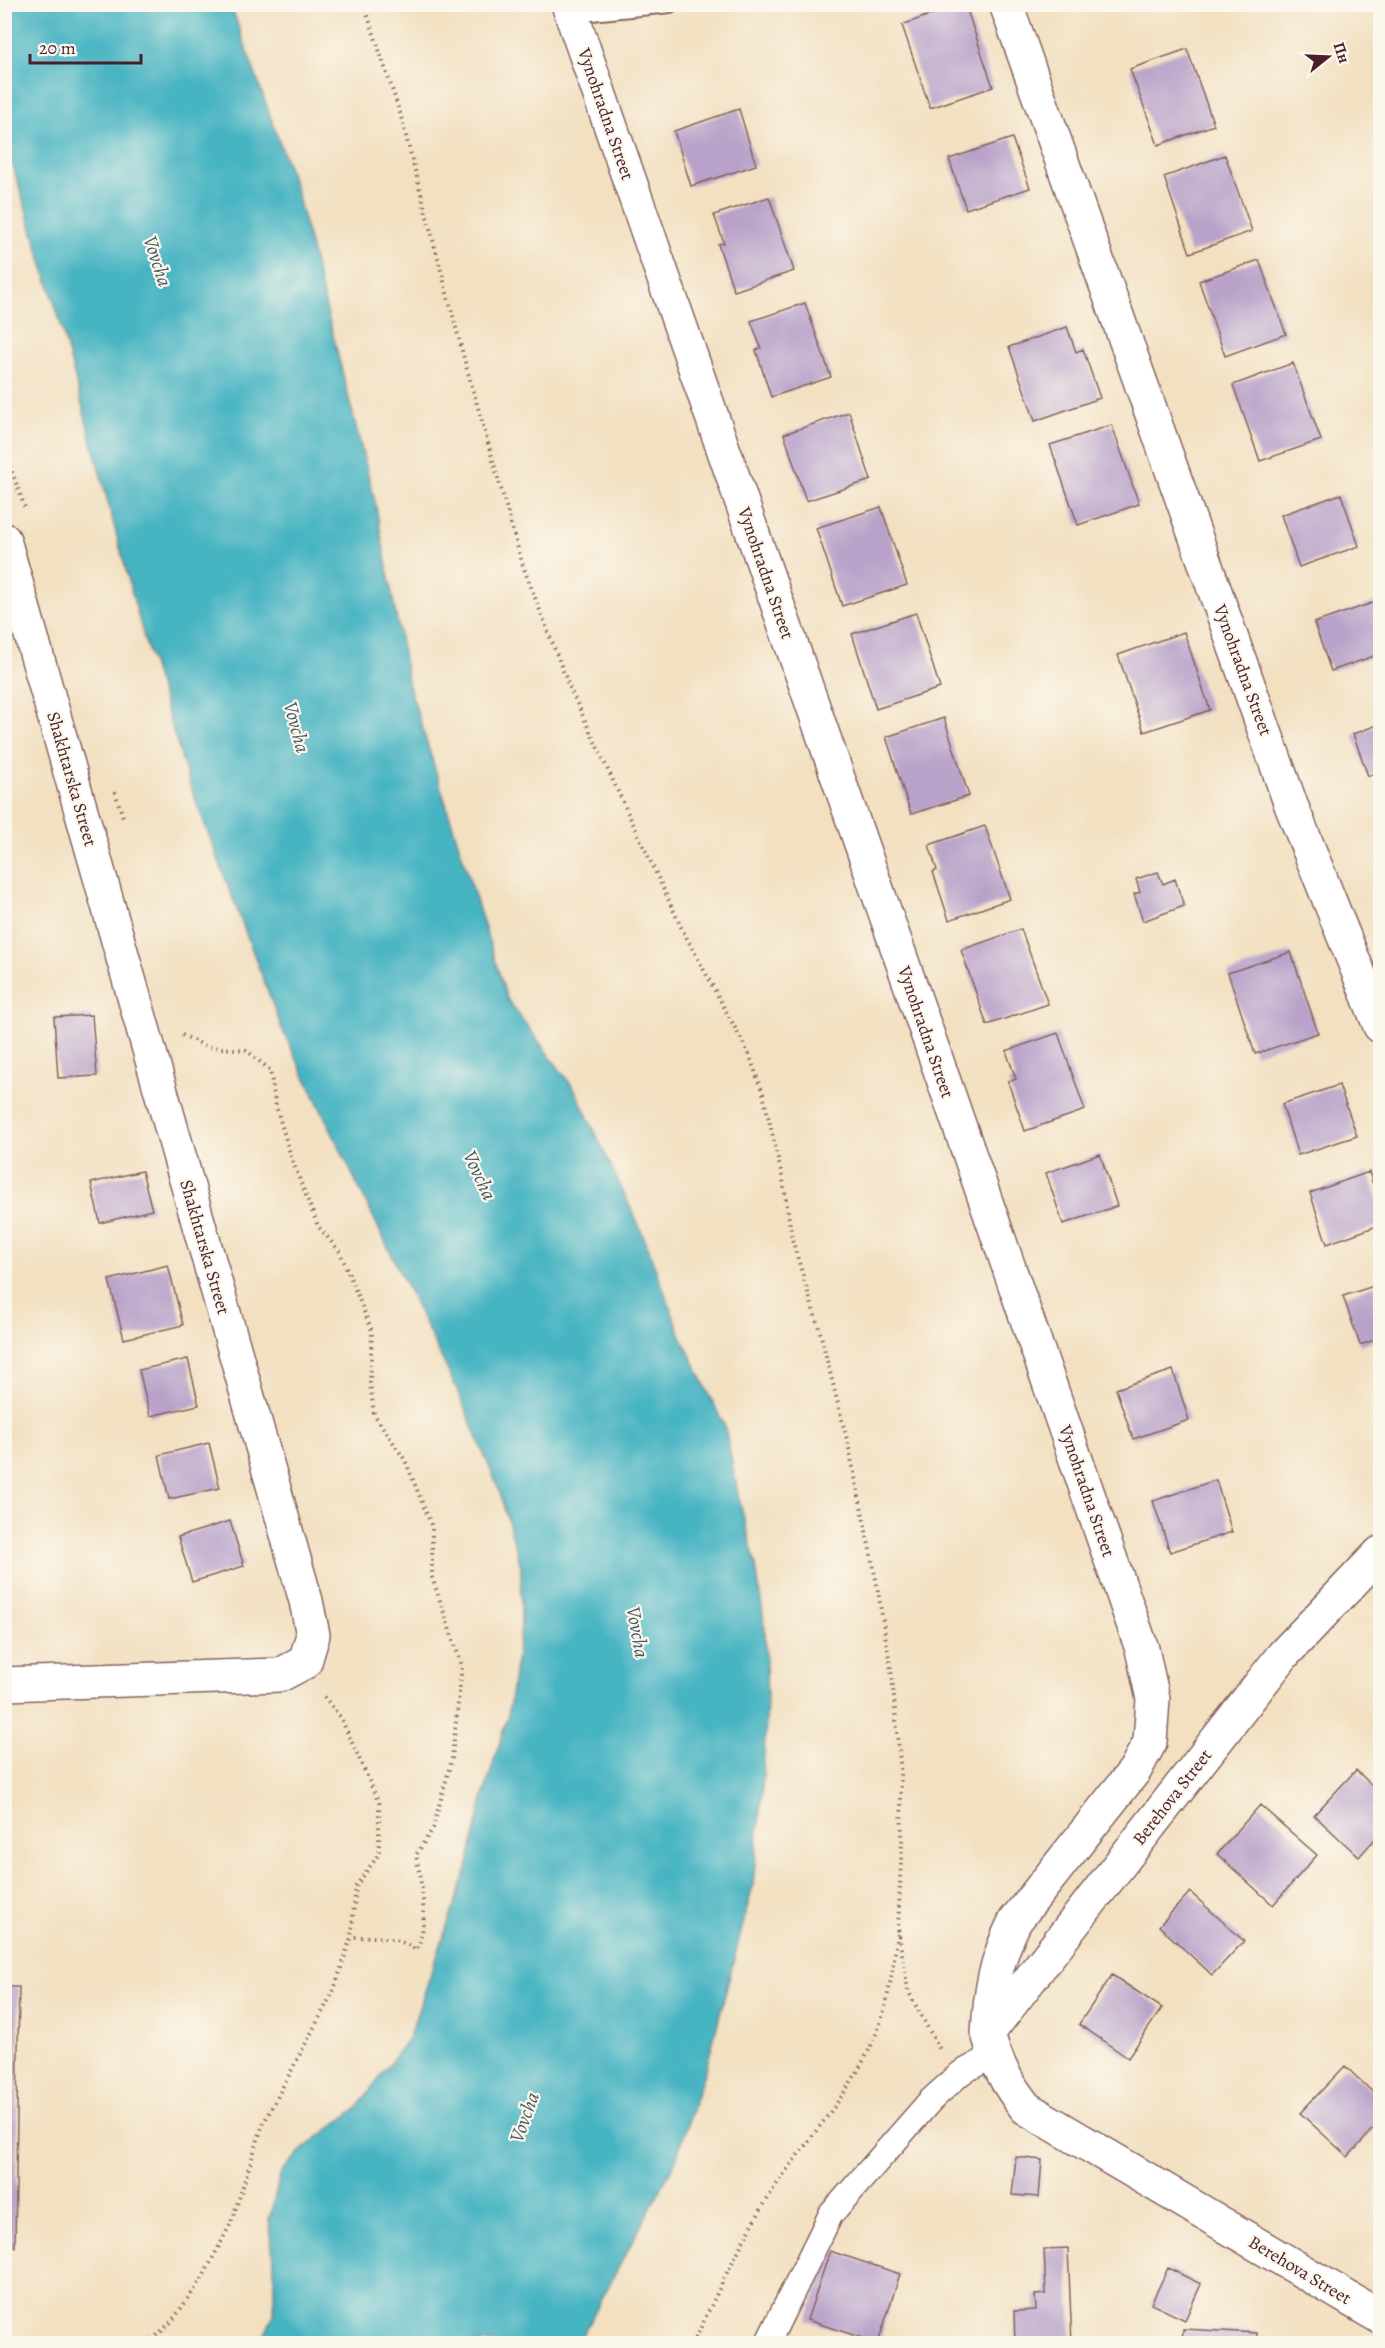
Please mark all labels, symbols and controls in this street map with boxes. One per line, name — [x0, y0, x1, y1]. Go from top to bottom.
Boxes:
scale bar — [30, 27, 141, 65]
north arrow — [1298, 27, 1358, 87]
text: 20 m — [39, 36, 76, 60]
text: Пн — [1328, 39, 1355, 66]
street label: Vynohradna Street — [572, 44, 640, 183]
water label: Vovcha — [137, 232, 178, 290]
street label: Vynohradna Street — [732, 503, 800, 642]
street label: Vynohradna Street — [1208, 600, 1278, 739]
water label: Vovcha — [277, 699, 316, 756]
street label: Shakhtarska Street — [41, 709, 103, 849]
street label: Vynohradna Street — [892, 962, 960, 1101]
water label: Vovcha — [456, 1146, 503, 1204]
street label: Shakhtarska Street — [174, 1177, 236, 1317]
street label: Vynohradna Street — [1053, 1421, 1121, 1560]
water label: Vovcha — [620, 1604, 655, 1660]
street label: Berehova Street — [1127, 1744, 1217, 1850]
water label: Vovcha — [503, 2088, 546, 2146]
street label: Berehova Street — [1244, 2230, 1356, 2310]

